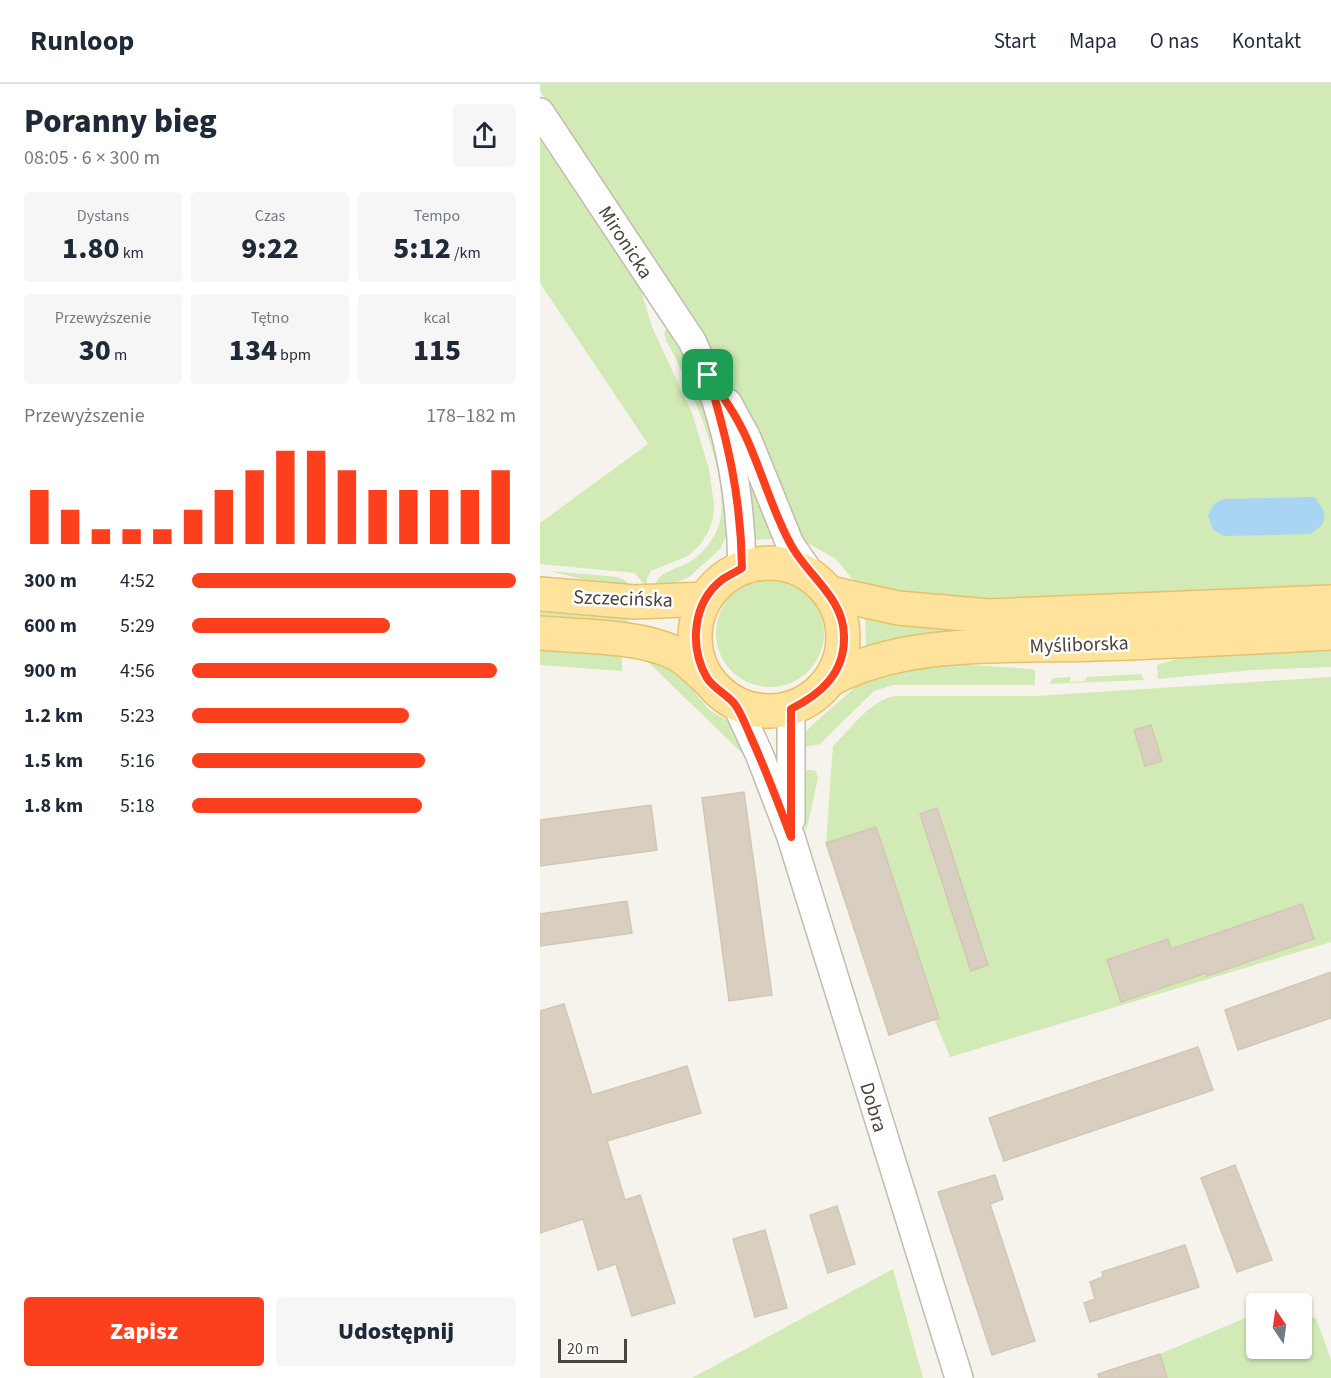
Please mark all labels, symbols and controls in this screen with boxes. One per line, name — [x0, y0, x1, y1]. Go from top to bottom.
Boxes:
text: Runloop — [30, 21, 134, 61]
text: Start — [994, 26, 1036, 56]
text: Mapa — [1069, 26, 1117, 56]
text: O nas — [1150, 26, 1199, 56]
text: Kontakt — [1232, 26, 1301, 56]
text: Poranny bieg — [24, 98, 217, 145]
button: share — [453, 104, 516, 167]
text: 08:05 · 6 × 300 m — [24, 144, 160, 172]
street label: Mironicka — [591, 201, 659, 284]
text: Dystans — [77, 205, 129, 227]
text: Czas — [255, 205, 285, 227]
text: Tempo — [414, 205, 460, 227]
text: 1.80 — [62, 227, 119, 270]
text: 9:22 — [241, 227, 299, 270]
text: 5:12 — [393, 227, 451, 270]
text: km — [119, 242, 144, 264]
text: /km — [451, 242, 481, 264]
text: Przewyższenie — [55, 307, 151, 329]
text: Tętno — [251, 307, 289, 329]
text: kcal — [424, 307, 450, 329]
text: 30 — [79, 329, 111, 372]
text: 134 — [229, 329, 277, 372]
text: 115 — [413, 329, 461, 372]
text: m — [111, 344, 127, 366]
text: bpm — [277, 344, 311, 366]
pin — [682, 349, 733, 400]
icon: arrive — [691, 358, 724, 391]
text: Przewyższenie — [24, 402, 145, 430]
text: 178–182 m — [426, 402, 516, 430]
text: 300 m — [24, 567, 77, 595]
text: 4:52 — [120, 567, 155, 595]
street label: Szczecińska — [573, 583, 673, 615]
text: 600 m — [24, 612, 77, 640]
text: 5:29 — [120, 612, 155, 640]
street label: Myśliborska — [1029, 629, 1129, 661]
text: 900 m — [24, 657, 77, 685]
text: 4:56 — [120, 657, 155, 685]
text: 1.2 km — [24, 702, 83, 730]
text: 5:23 — [120, 702, 155, 730]
text: 1.5 km — [24, 747, 83, 775]
text: 5:16 — [120, 747, 155, 775]
text: 1.8 km — [24, 792, 83, 820]
text: 5:18 — [120, 792, 155, 820]
street label: Dobra — [852, 1079, 894, 1136]
north arrow — [1246, 1293, 1312, 1359]
map controls — [1246, 1293, 1312, 1359]
button: Zapisz — [24, 1297, 264, 1366]
button: Udostępnij — [276, 1297, 516, 1366]
scale bar — [558, 1336, 627, 1364]
text: 20 m — [567, 1338, 599, 1360]

